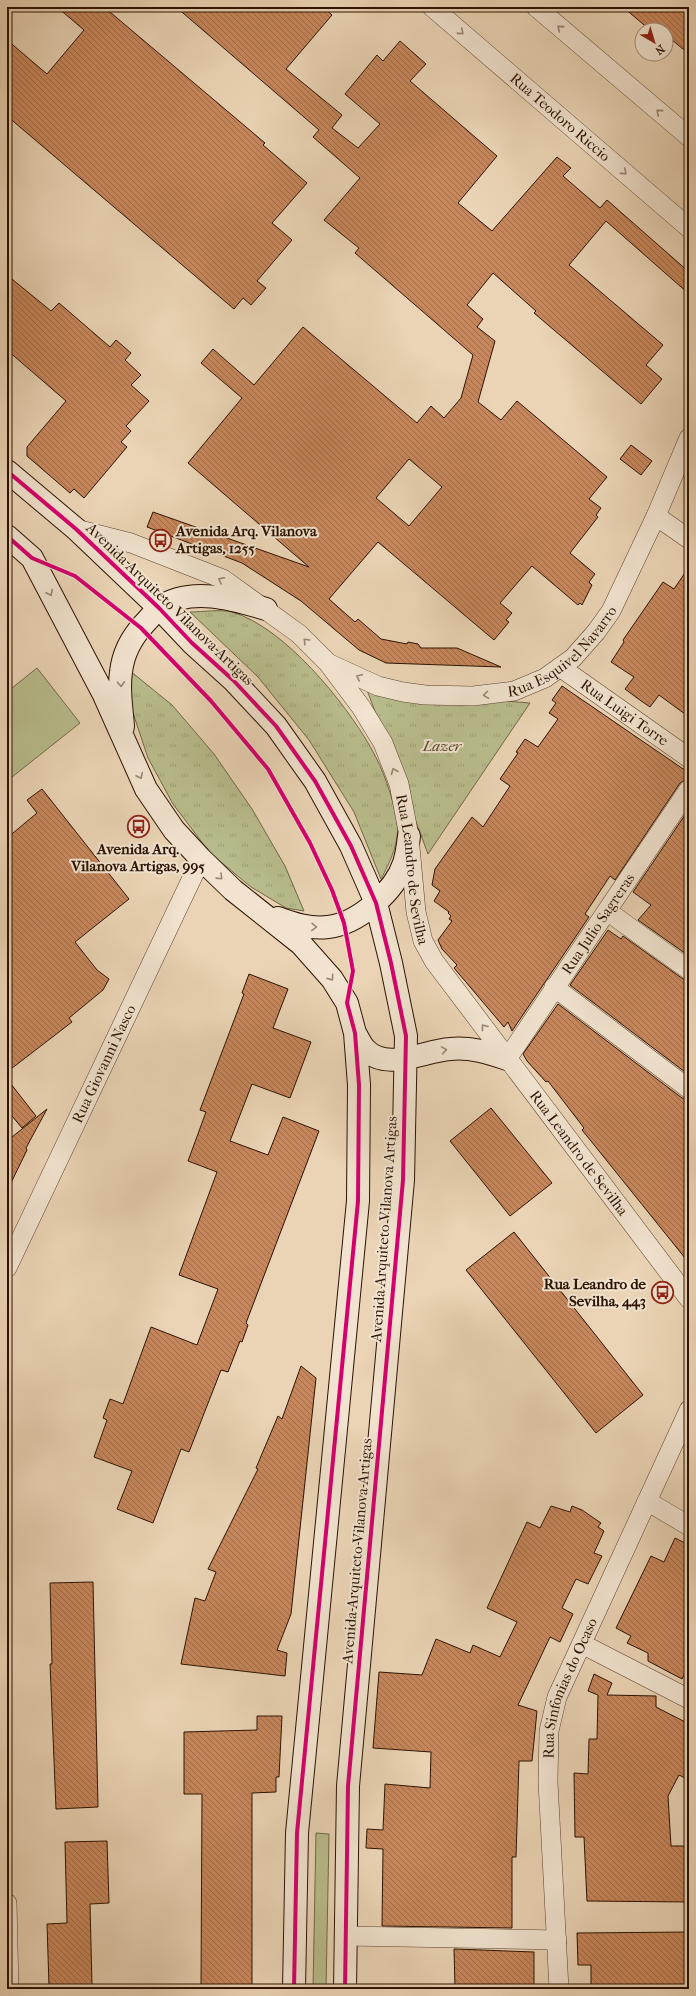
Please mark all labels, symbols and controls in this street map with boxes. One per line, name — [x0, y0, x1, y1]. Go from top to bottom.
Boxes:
north arrow — [634, 22, 674, 62]
one-way arrow — [558, 25, 565, 32]
one-way arrow — [457, 28, 464, 35]
text: N — [652, 42, 667, 58]
street label: Rua Teodoro Riccio — [506, 69, 614, 165]
one-way arrow — [657, 110, 664, 117]
one-way arrow — [619, 167, 626, 174]
street label: Avenida Arquiteto Vilanova Artigas — [82, 518, 258, 689]
place label: Avenida Arq. Vilanova Artigas, 1255 — [175, 522, 318, 557]
bus stop icon: Avenida Arq. Vilanova Artigas, 1255 — [148, 527, 174, 553]
one-way arrow — [218, 577, 226, 585]
one-way arrow — [45, 589, 52, 596]
street label: Rua Esquivel Navarro — [507, 603, 621, 701]
one-way arrow — [303, 638, 311, 646]
one-way arrow — [356, 674, 363, 682]
street label: Rua Luigi Torre — [577, 675, 672, 750]
one-way arrow — [117, 681, 125, 687]
one-way arrow — [483, 690, 489, 699]
park label: Lazer — [422, 737, 462, 755]
one-way arrow — [390, 767, 398, 774]
one-way arrow — [135, 772, 143, 779]
street label: Rua Leandro de Sevilha — [392, 793, 433, 947]
bus stop icon: Avenida Arq. Vilanova Artigas, 995 — [125, 813, 151, 839]
place label: Avenida Arq. Vilanova Artigas, 995 — [70, 840, 205, 875]
street label: Rua Julio Sagreras — [558, 870, 639, 978]
one-way arrow — [215, 873, 223, 880]
one-way arrow — [311, 923, 317, 931]
one-way arrow — [326, 974, 334, 981]
street label: Rua Giovanni Nasco — [68, 1001, 140, 1126]
one-way arrow — [481, 1025, 488, 1032]
one-way arrow — [441, 1046, 447, 1055]
street label: Rua Leandro de Sevilha — [526, 1087, 632, 1220]
street label: Avenida Arquiteto Vilanova Artigas — [367, 1115, 401, 1343]
place label: Rua Leandro de Sevilha, 443 — [544, 1275, 647, 1310]
bus stop icon: Rua Leandro de Sevilha, 443 — [649, 1280, 675, 1306]
street label: Avenida Arquiteto Vilanova Artigas — [338, 1437, 376, 1665]
street label: Rua Sinfonias do Ocaso — [539, 1615, 601, 1759]

